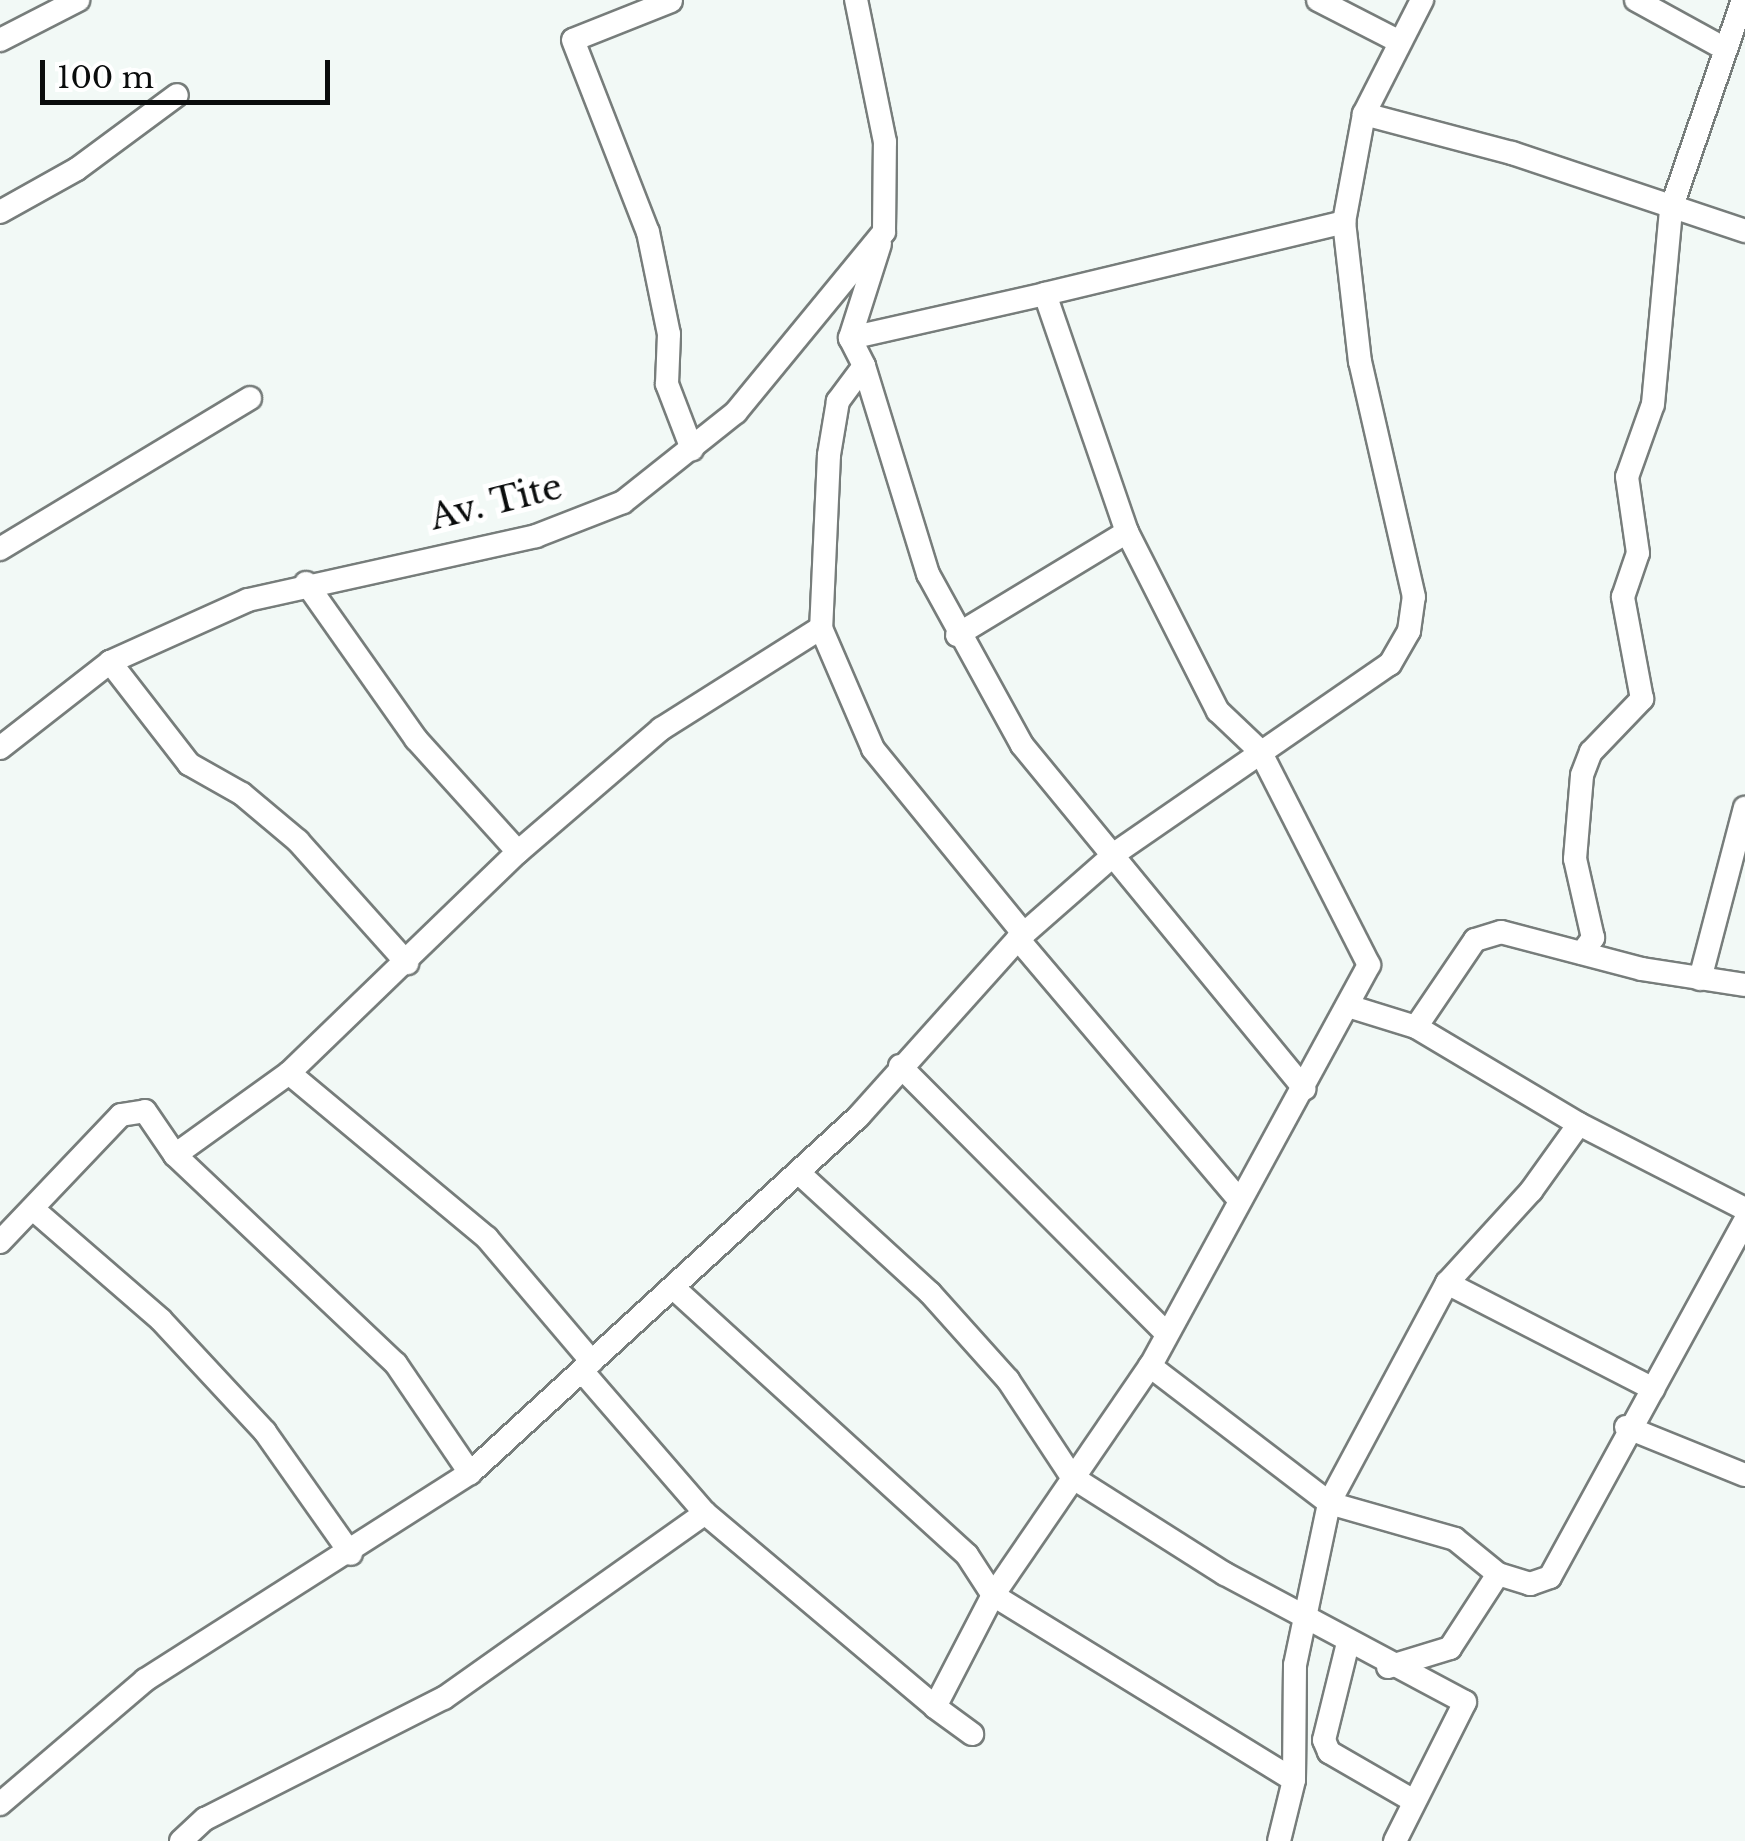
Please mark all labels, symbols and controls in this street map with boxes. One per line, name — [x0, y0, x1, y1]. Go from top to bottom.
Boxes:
scale bar — [45, 40, 335, 102]
text: 100 m — [57, 59, 154, 96]
street label: Av. Tite — [425, 465, 567, 539]

